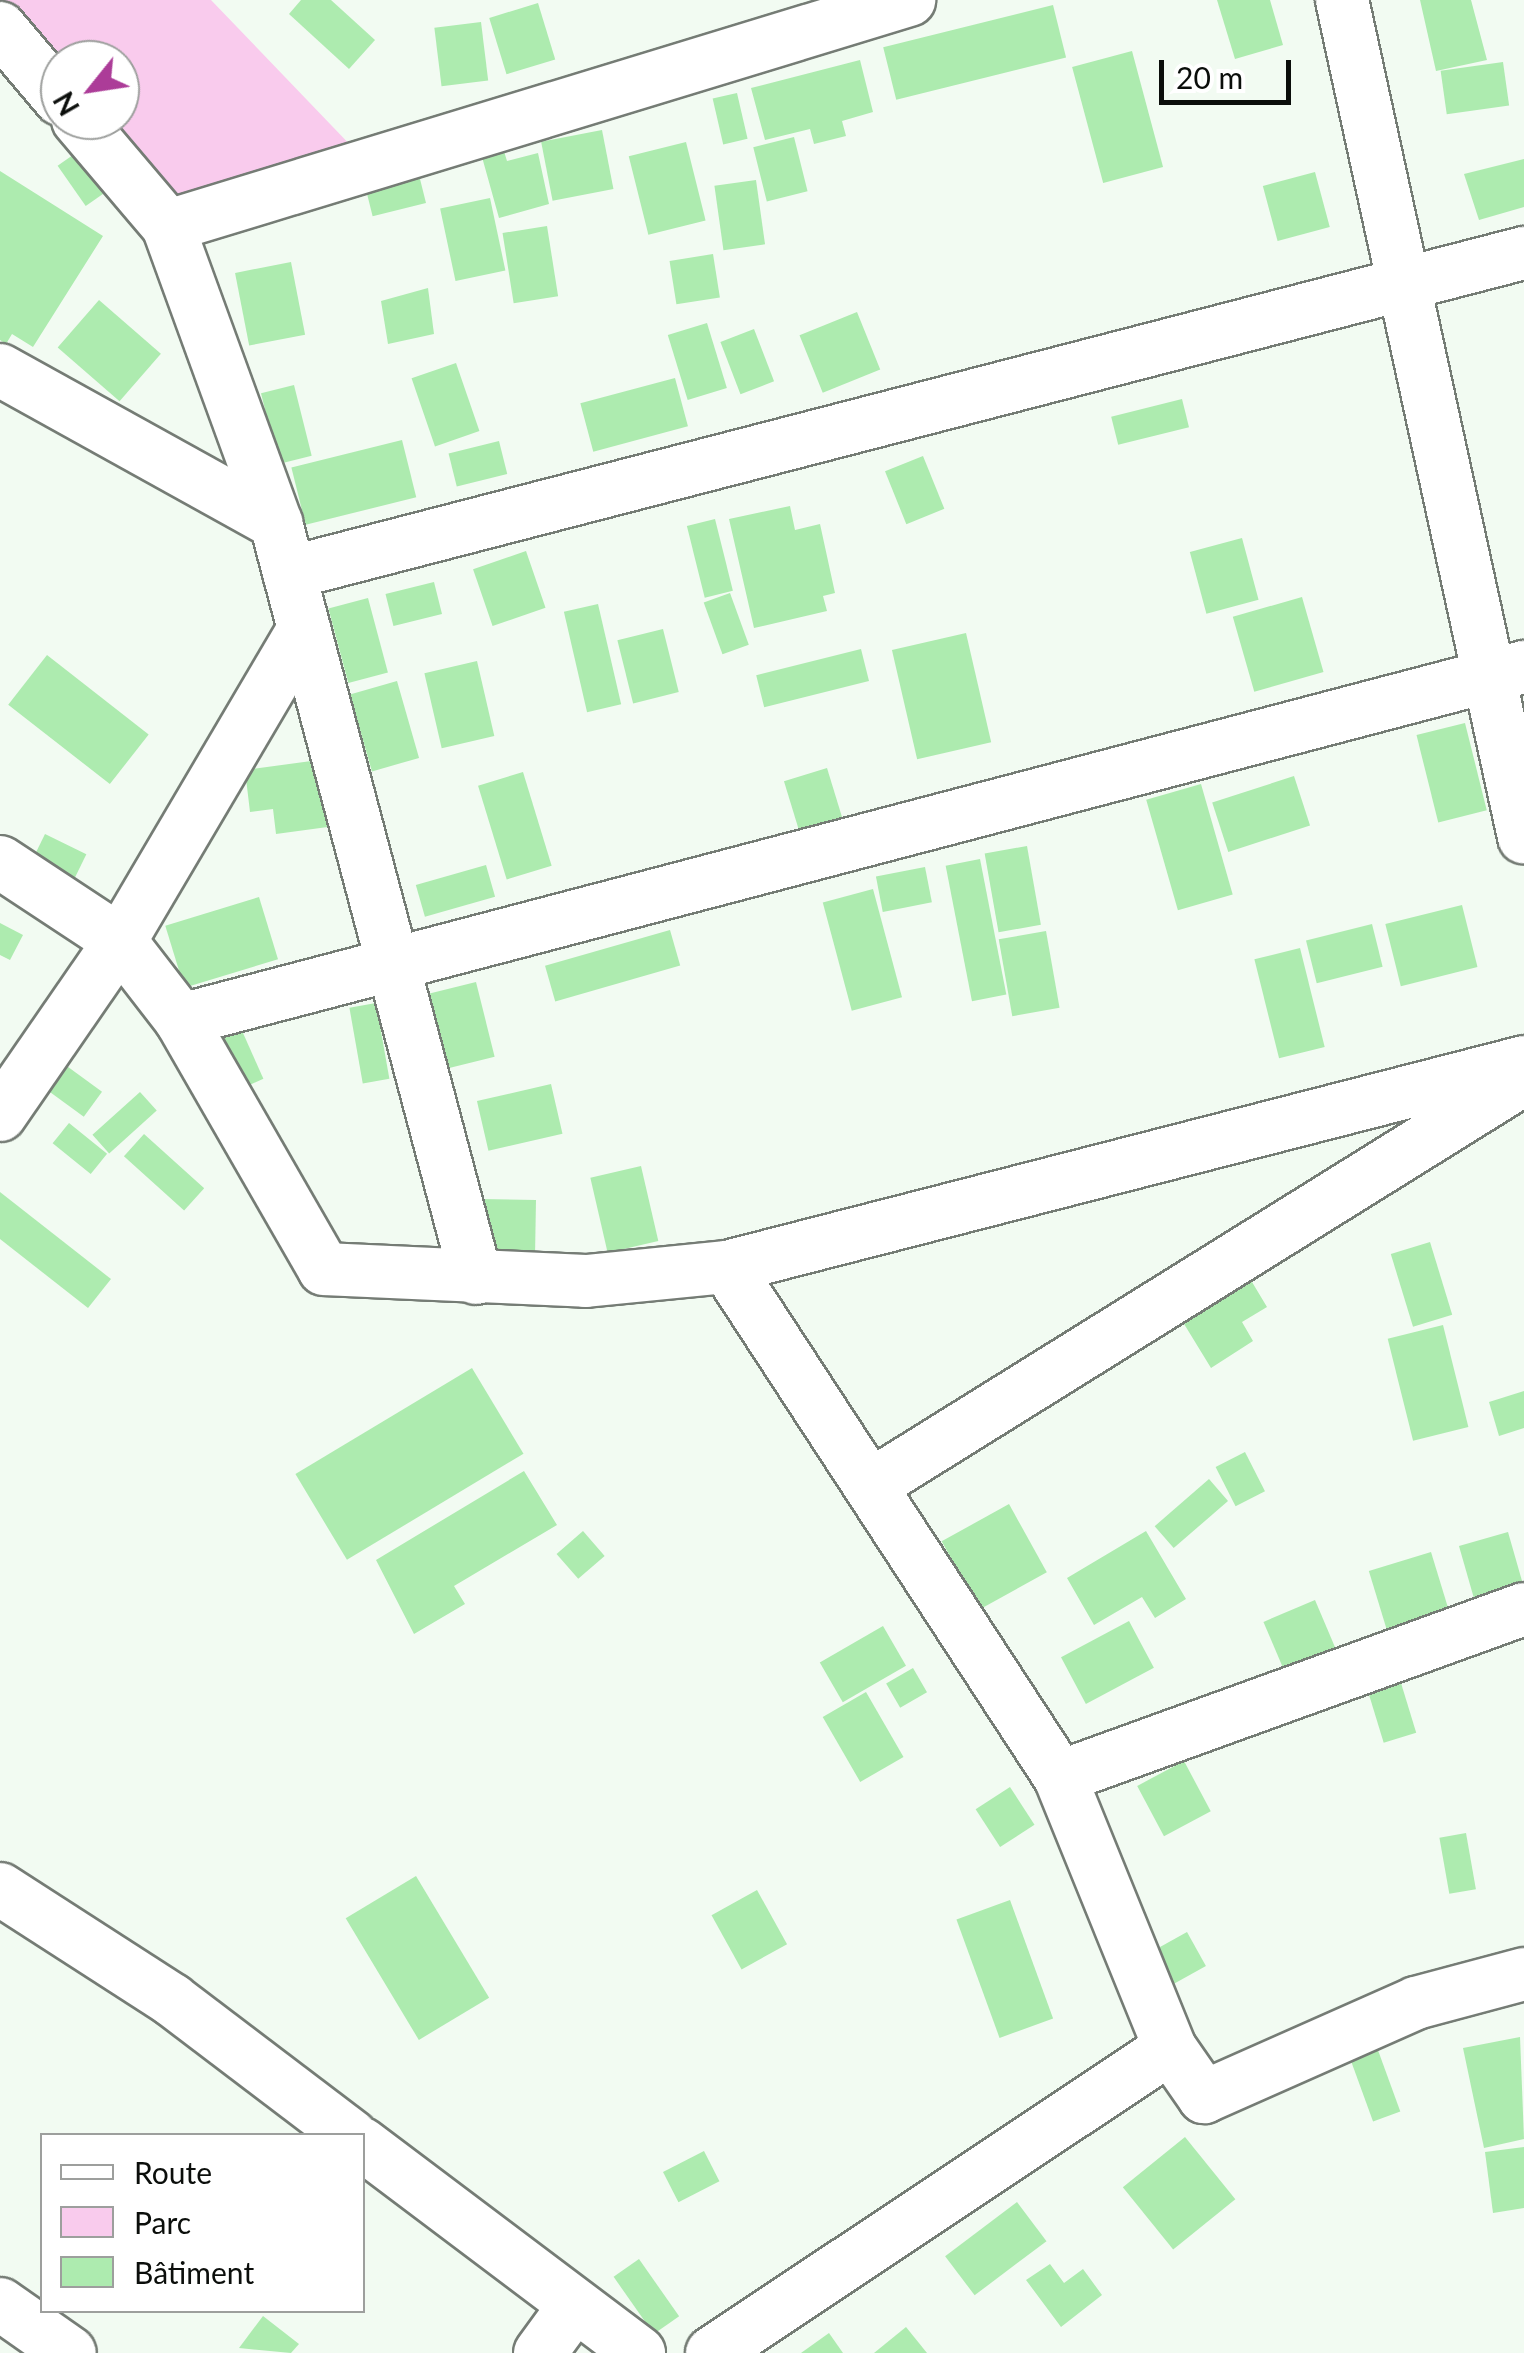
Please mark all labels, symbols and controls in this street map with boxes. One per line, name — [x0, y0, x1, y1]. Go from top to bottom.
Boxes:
north arrow — [40, 40, 140, 140]
scale bar — [1164, 40, 1296, 102]
text: 20 m — [1176, 59, 1243, 95]
text: N — [46, 86, 86, 122]
legend — [40, 2133, 365, 2313]
text: Route — [134, 2154, 212, 2190]
text: Parc — [134, 2204, 191, 2240]
text: Bâtiment — [134, 2254, 254, 2290]

